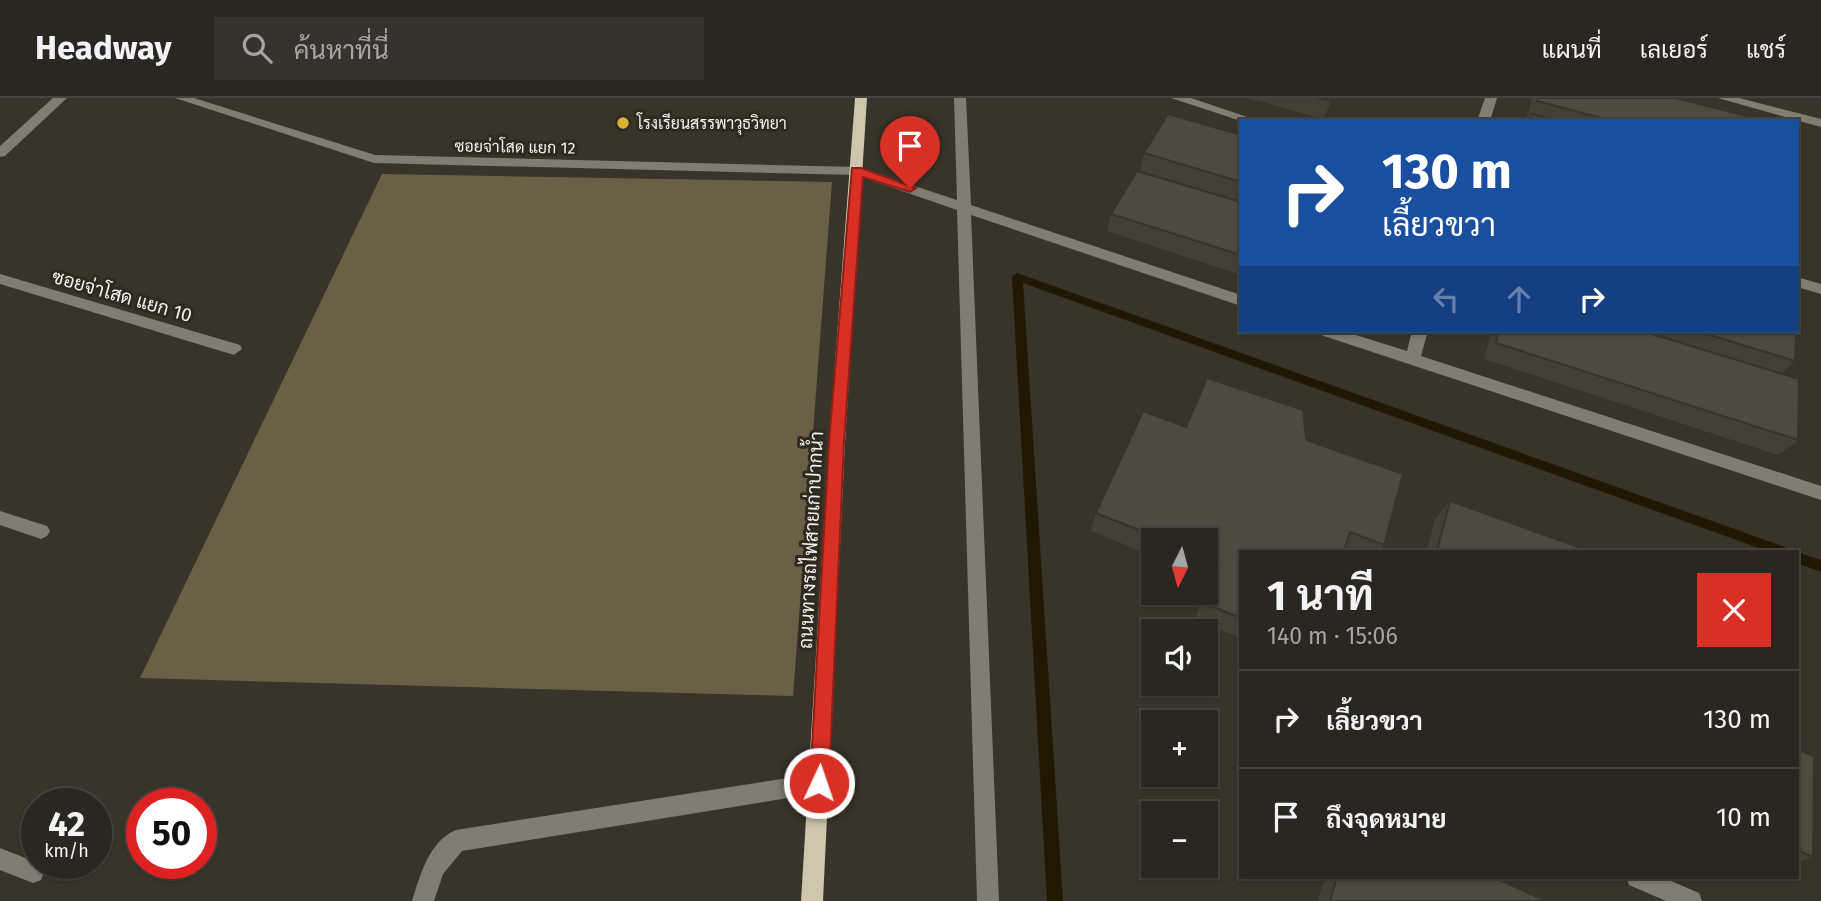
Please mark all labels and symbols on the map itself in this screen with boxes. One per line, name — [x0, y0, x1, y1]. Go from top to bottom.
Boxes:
place label: โรงเรียนสรรพาวุธวิทยา — [636, 112, 787, 135]
marker: โรงเรียนสรรพาวุธวิทยา — [615, 115, 631, 131]
pin — [880, 116, 940, 188]
street label: ซอยจ่าโสด แยก 12 — [454, 134, 576, 158]
street label: ซอยจ่าโสด แยก 10 — [49, 264, 195, 327]
street label: ถนนทางรถไฟสายเก่าปากน้ำ — [790, 430, 828, 649]
north arrow — [1141, 528, 1218, 606]
position arrow — [782, 746, 856, 820]
speed limit sign: 50 — [126, 788, 217, 879]

